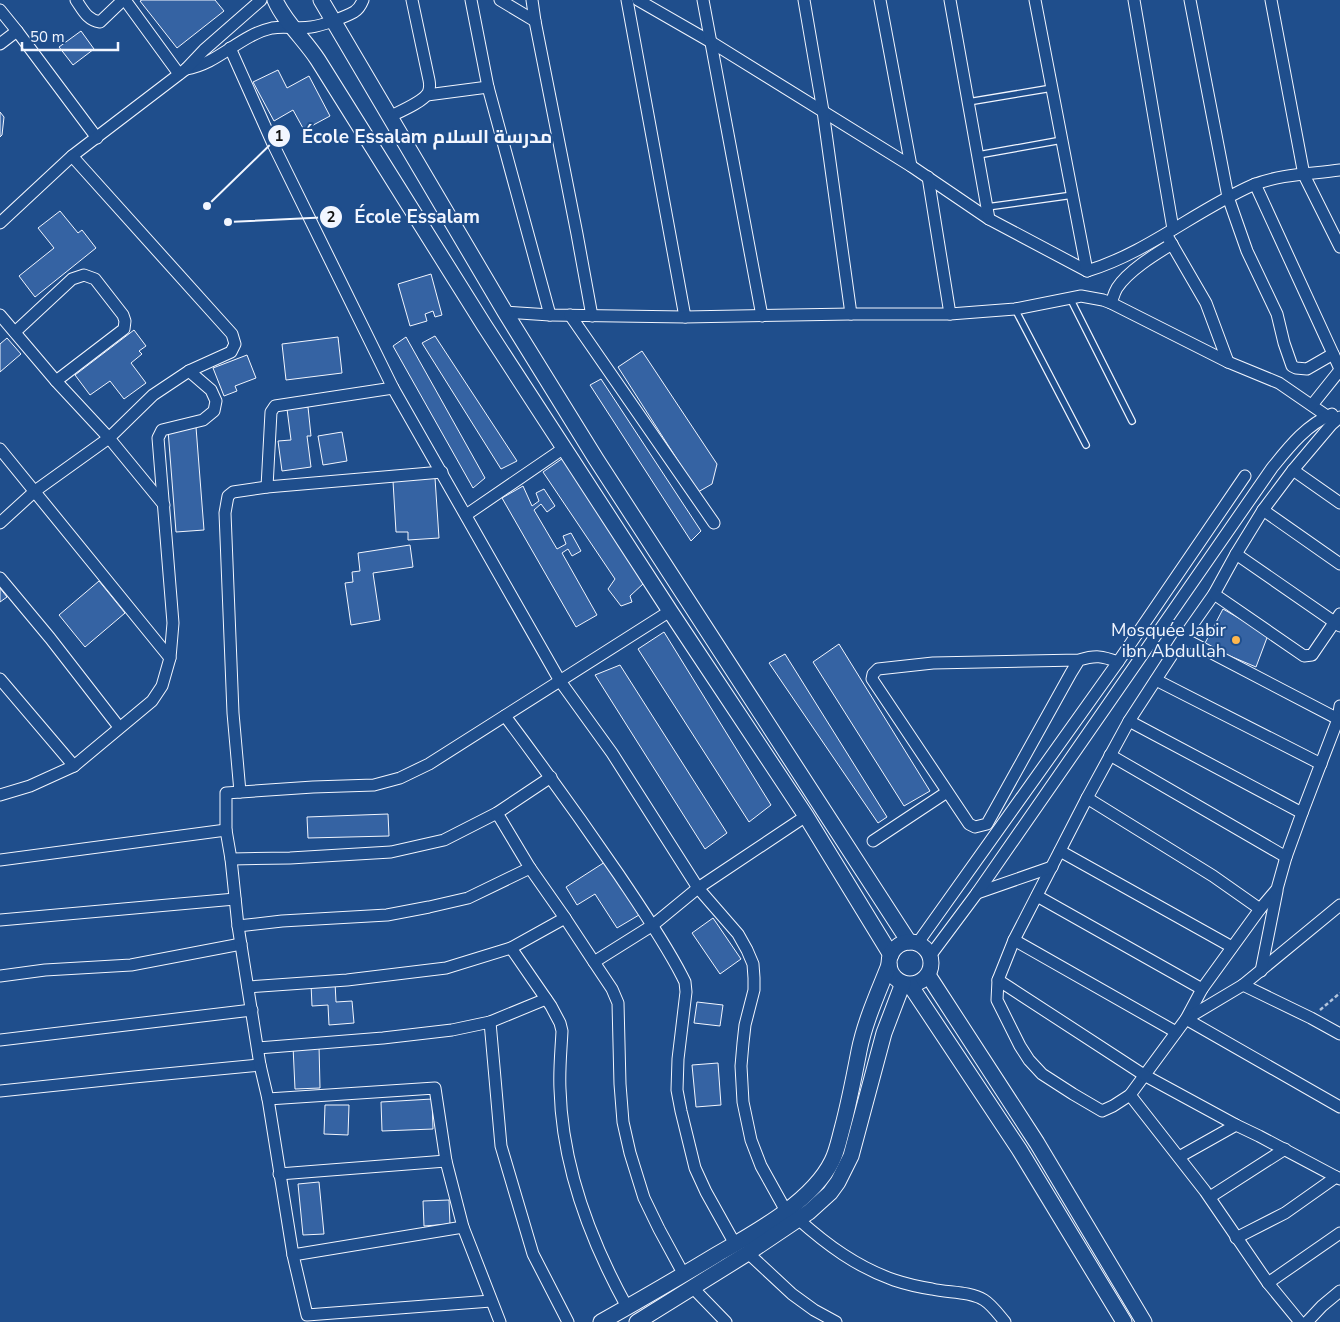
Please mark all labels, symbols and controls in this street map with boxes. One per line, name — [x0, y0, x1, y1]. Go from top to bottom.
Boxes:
scale bar — [22, 20, 119, 52]
text: 50 m — [30, 27, 65, 47]
callout: École Essalam مدرسة السلام — [267, 119, 562, 153]
text: École Essalam مدرسة السلام — [302, 124, 552, 150]
text: 1 — [274, 126, 284, 146]
callout: École Essalam — [319, 200, 490, 234]
text: École Essalam — [354, 204, 480, 230]
text: 2 — [326, 207, 336, 227]
place label: Mosquée Jabir ibn Abdullah — [1111, 618, 1227, 663]
marker: Mosquée Jabir ibn Abdullah — [1230, 634, 1242, 646]

